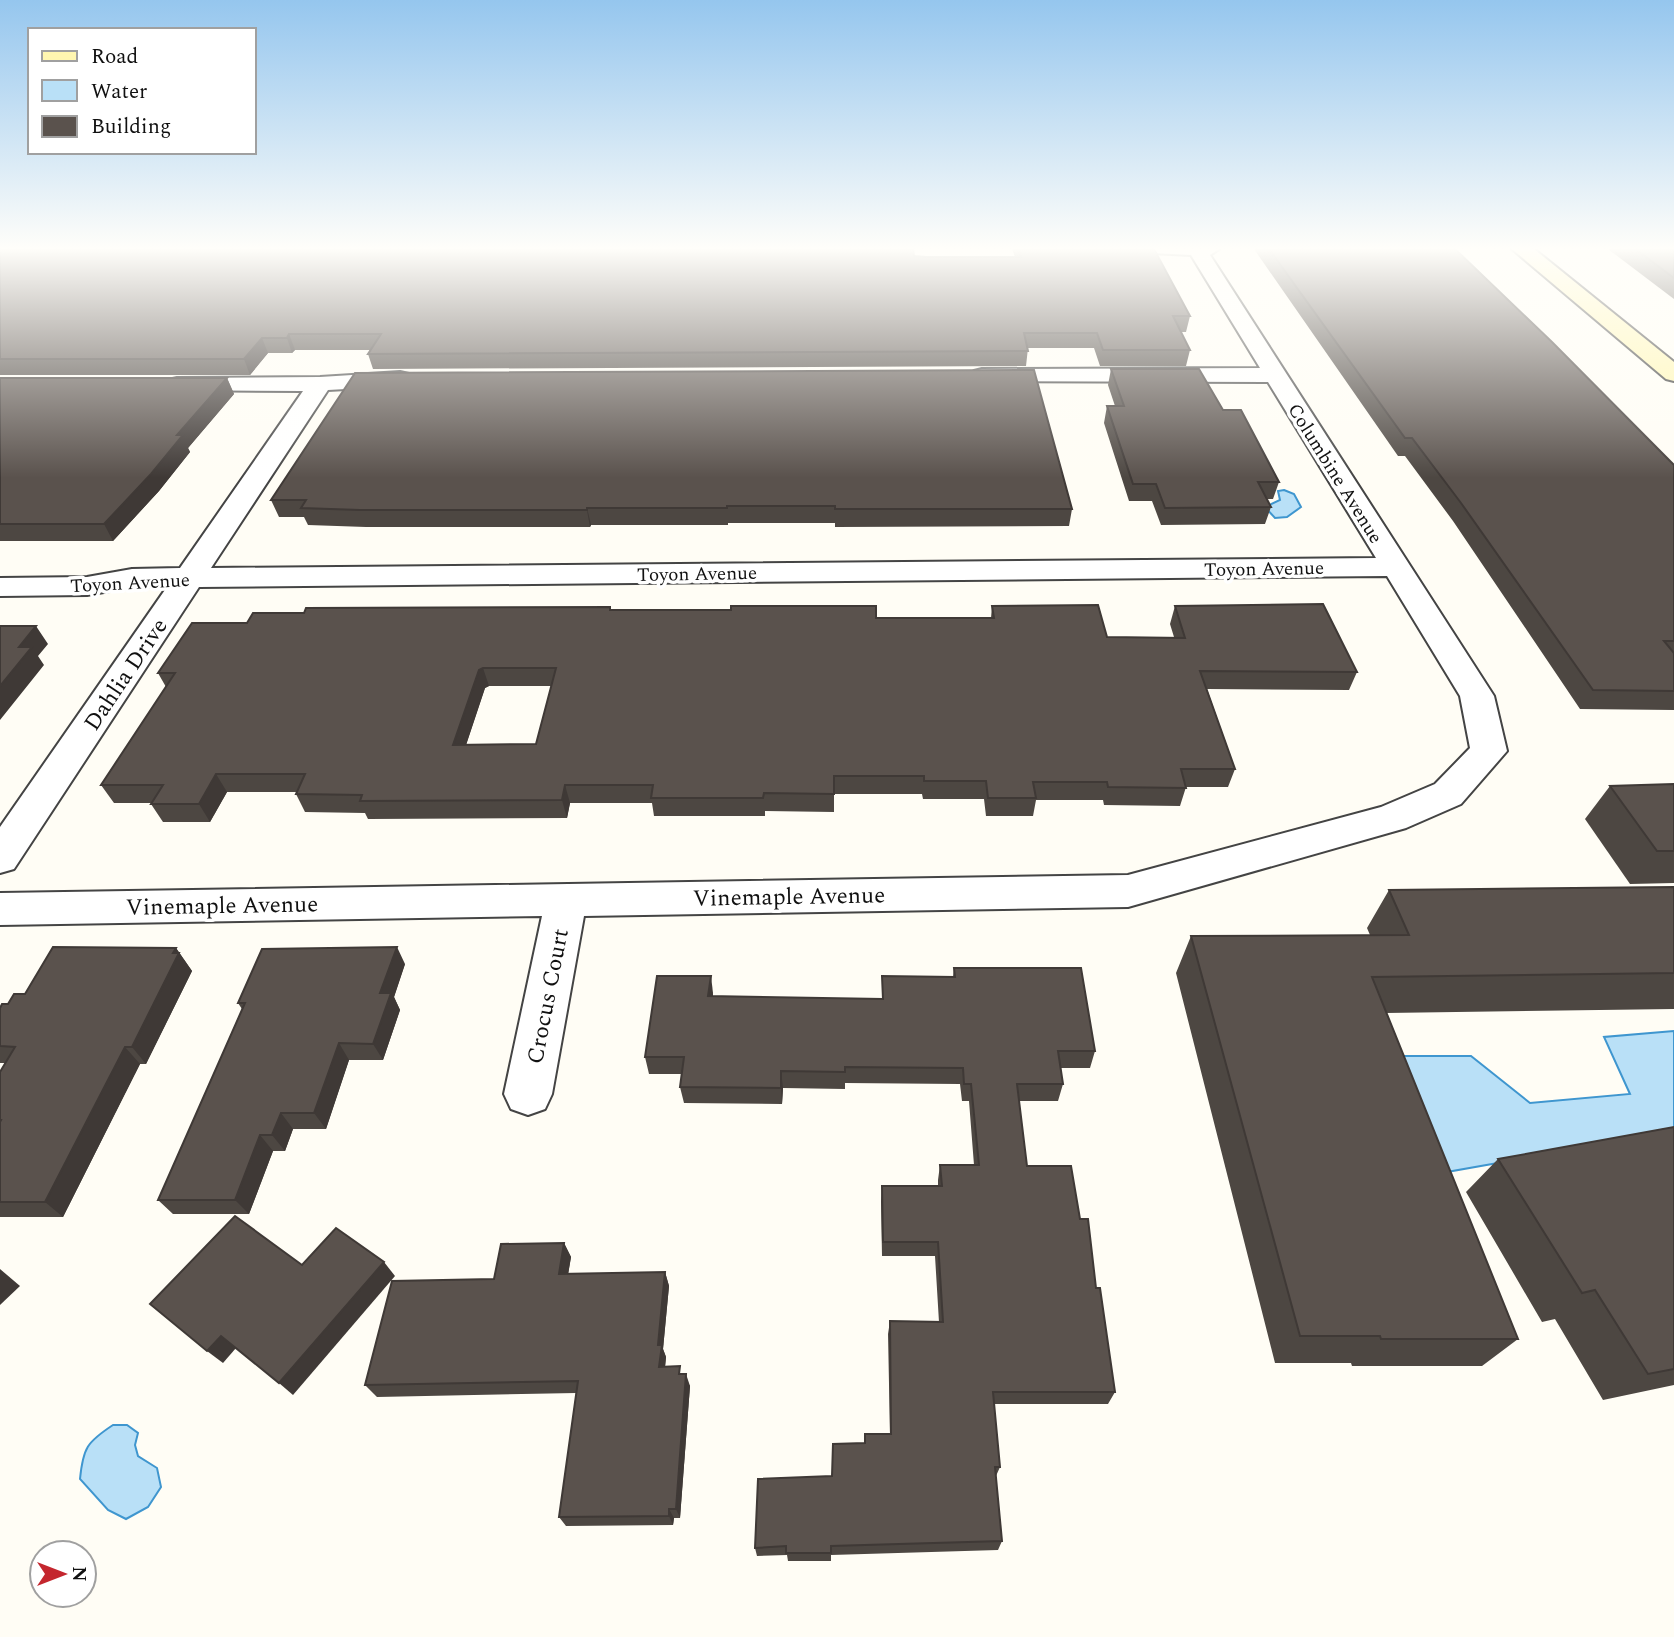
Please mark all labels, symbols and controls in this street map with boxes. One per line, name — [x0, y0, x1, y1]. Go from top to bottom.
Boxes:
legend — [28, 28, 256, 154]
text: Road — [91, 41, 138, 73]
text: Water — [91, 76, 147, 108]
text: Building — [91, 111, 171, 143]
street label: Columbine Avenue — [1280, 398, 1390, 550]
street label: Toyon Avenue — [1204, 554, 1324, 585]
street label: Toyon Avenue — [637, 559, 757, 590]
street label: Toyon Avenue — [69, 566, 191, 601]
street label: Dahlia Drive — [75, 611, 177, 738]
street label: Vinemaple Avenue — [693, 878, 885, 917]
street label: Vinemaple Avenue — [126, 887, 318, 926]
street label: Crocus Court — [518, 926, 579, 1067]
north arrow — [28, 1539, 98, 1609]
text: N — [64, 1566, 93, 1582]

